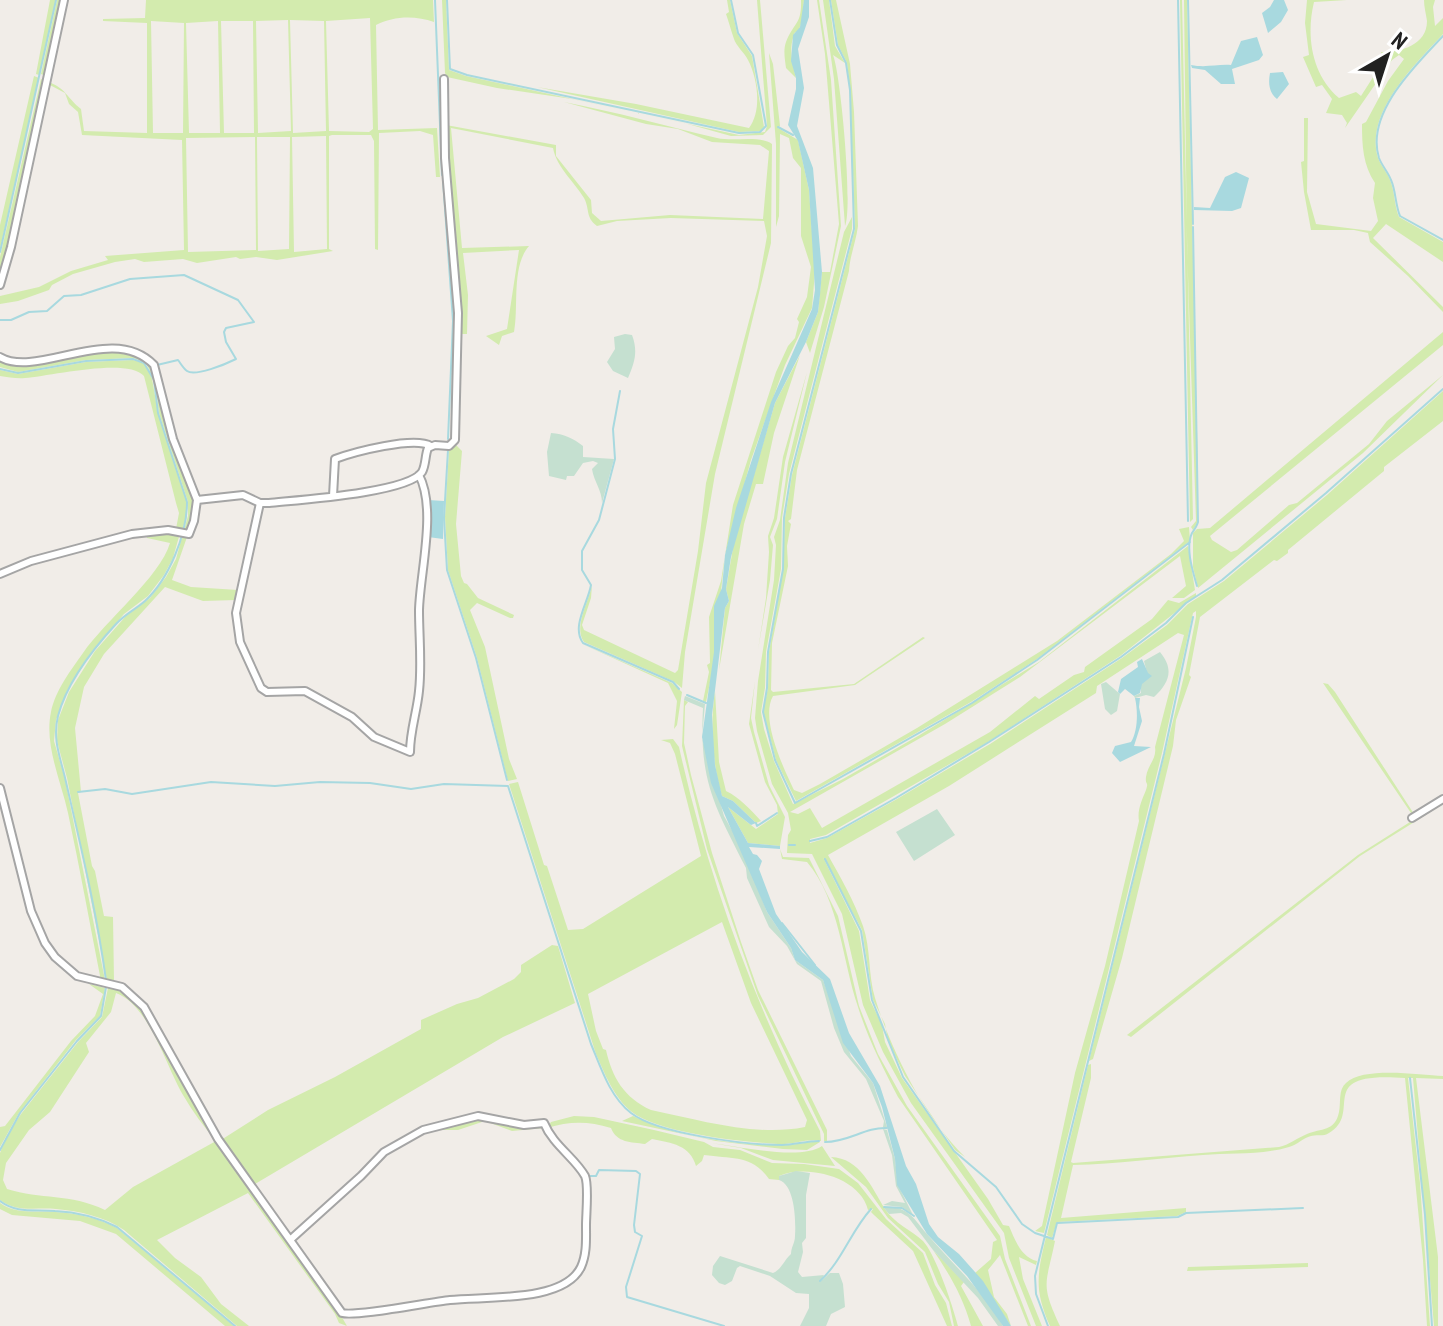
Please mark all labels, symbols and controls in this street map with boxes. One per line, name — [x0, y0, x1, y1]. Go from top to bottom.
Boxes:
north arrow — [1347, 16, 1427, 96]
text: N — [1386, 26, 1413, 55]

